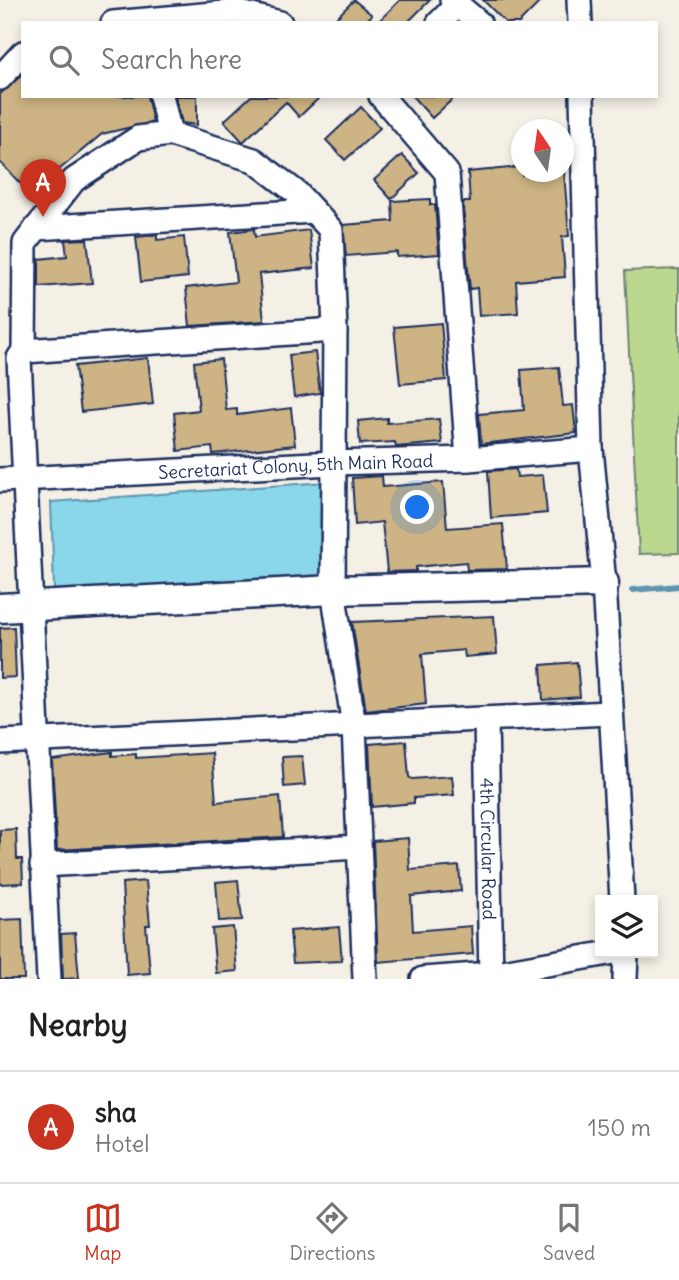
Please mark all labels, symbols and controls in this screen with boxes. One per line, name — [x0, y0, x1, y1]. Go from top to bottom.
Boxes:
search box — [21, 21, 658, 98]
icon: search — [45, 41, 83, 79]
text: Search here — [101, 43, 242, 76]
north arrow — [511, 119, 574, 182]
pin: A — [20, 159, 66, 217]
street label: Secretariat Colony, 5th Main Road — [158, 449, 434, 483]
your location — [400, 490, 434, 524]
street label: 4th Circular Road — [476, 778, 501, 921]
map controls — [595, 895, 658, 958]
button: layers — [595, 895, 658, 958]
text: Nearby — [28, 1006, 128, 1044]
text: sha — [95, 1096, 137, 1129]
text: A — [44, 1113, 58, 1142]
text: 150 m — [588, 1113, 651, 1142]
text: Hotel — [95, 1129, 149, 1158]
tab: Map — [84, 1199, 122, 1265]
tab: Directions — [290, 1199, 375, 1265]
tab: Saved — [543, 1199, 595, 1265]

